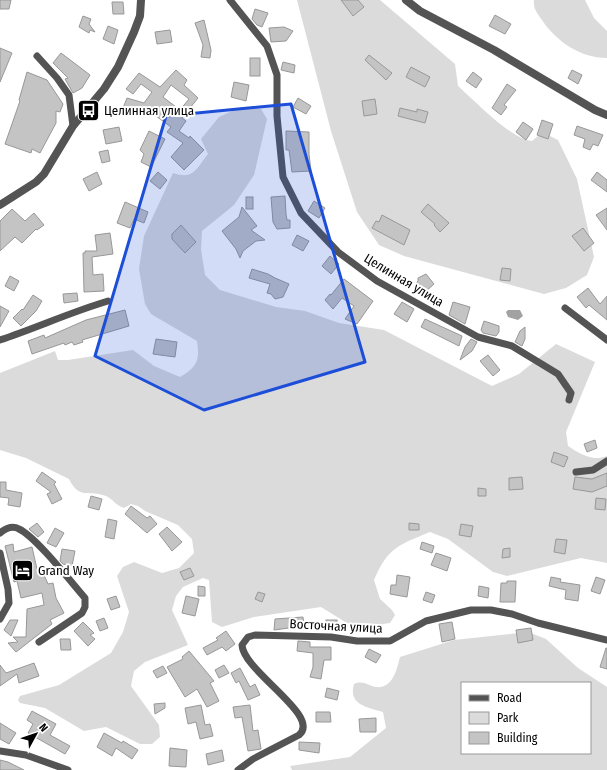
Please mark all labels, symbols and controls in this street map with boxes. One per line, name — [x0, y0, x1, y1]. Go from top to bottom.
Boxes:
bus stop icon: Целинная улица — [76, 97, 102, 123]
place label: Целинная улица — [104, 103, 194, 118]
street label: Целинная улица — [362, 250, 446, 310]
hotel icon: Grand Way — [10, 557, 36, 583]
place label: Grand Way — [38, 563, 94, 578]
street label: Восточная улица — [289, 616, 383, 636]
legend — [461, 682, 591, 754]
text: Road — [497, 691, 522, 705]
text: Park — [497, 711, 519, 725]
north arrow — [16, 714, 56, 754]
text: N — [36, 721, 50, 735]
text: Building — [497, 731, 538, 745]

